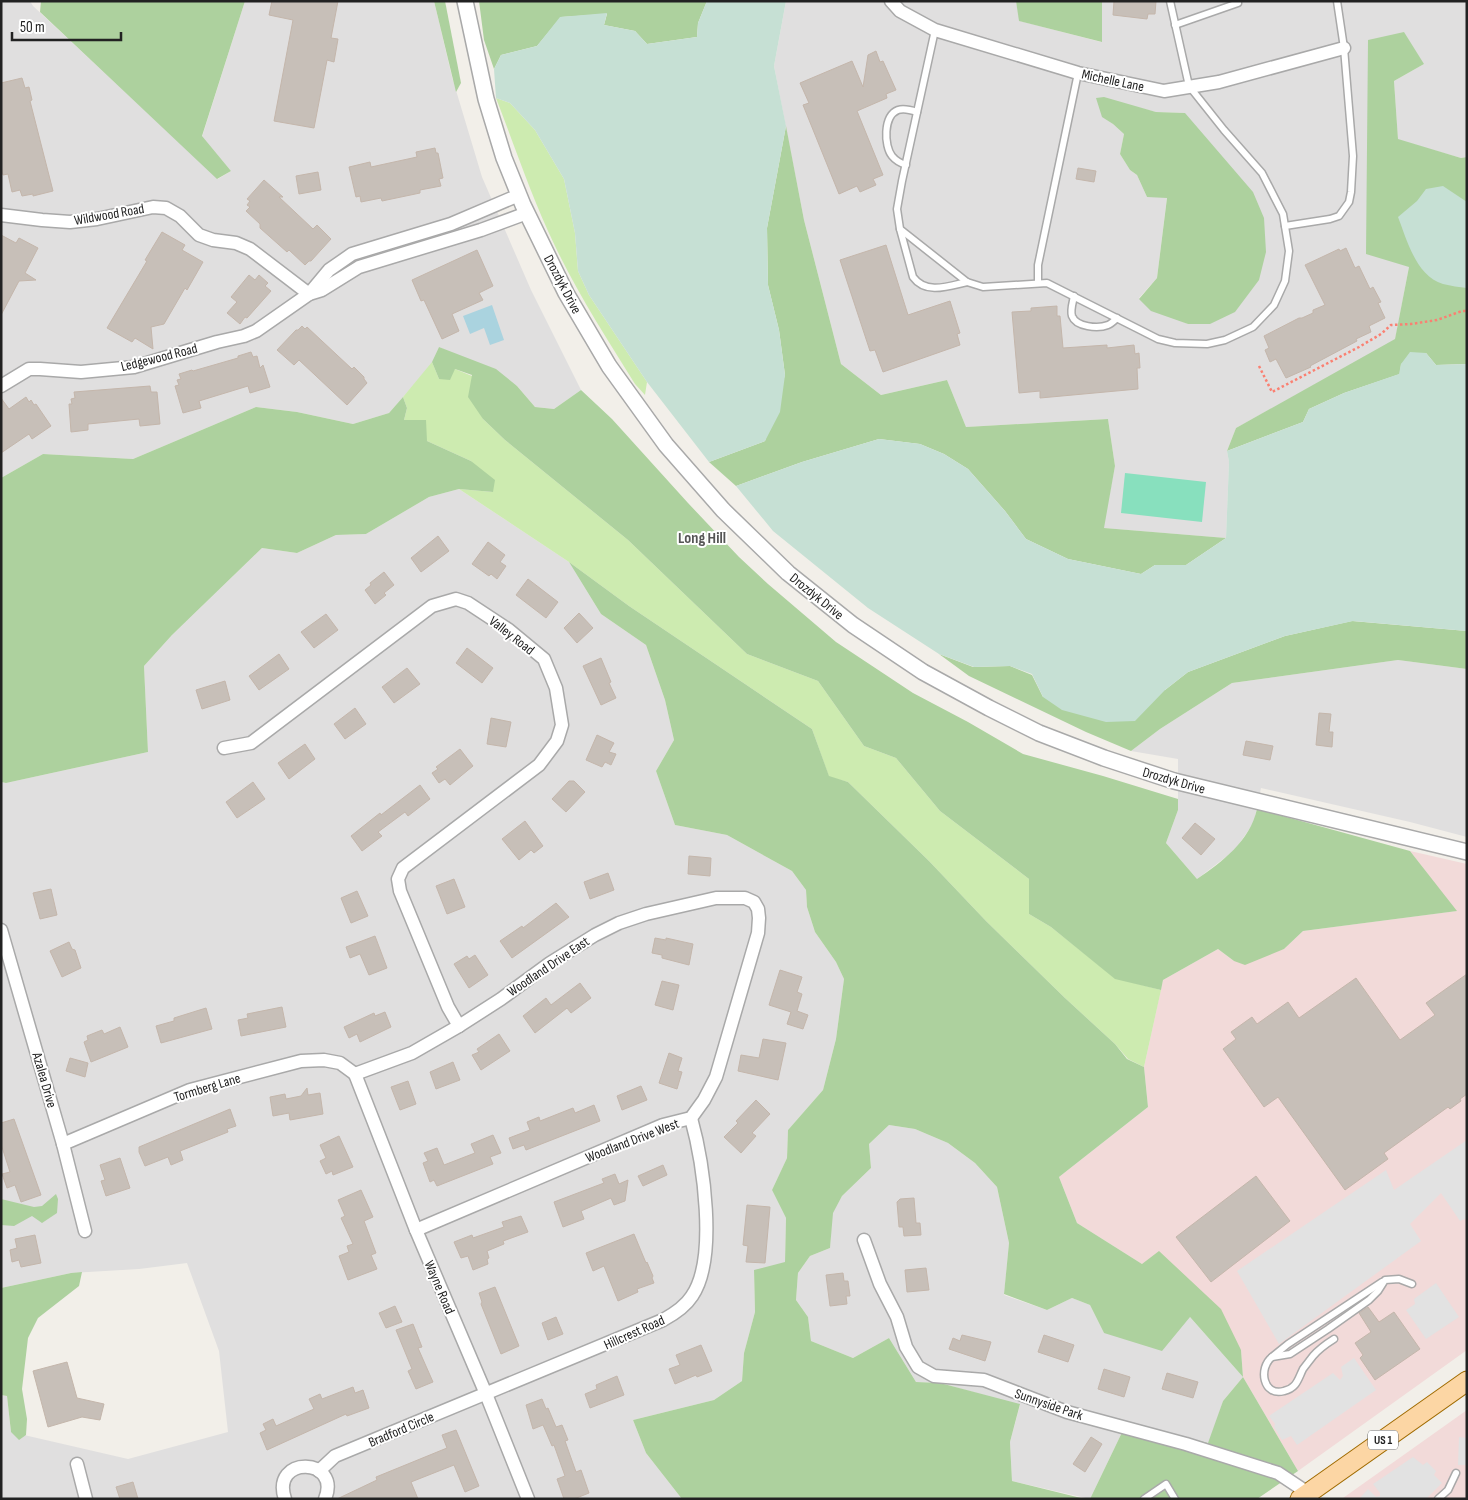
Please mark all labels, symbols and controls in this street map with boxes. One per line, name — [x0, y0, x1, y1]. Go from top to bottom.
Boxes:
scale bar — [12, 10, 121, 42]
text: 50 m — [20, 18, 45, 37]
street label: Michelle Lane — [1080, 66, 1146, 95]
street label: Wildwood Road — [73, 200, 146, 229]
street label: Drozdyk Drive — [540, 252, 585, 317]
street label: Ledgewood Road — [119, 340, 199, 375]
district label: Long Hill — [678, 529, 726, 548]
street label: Drozdyk Drive — [786, 569, 847, 623]
street label: Valley Road — [486, 612, 538, 658]
street label: Drozdyk Drive — [1141, 763, 1207, 798]
street label: Woodland Drive East — [504, 933, 593, 1000]
street label: Azalea Drive — [28, 1050, 61, 1110]
street label: Tormberg Lane — [172, 1069, 242, 1106]
street label: Woodland Drive West — [583, 1115, 681, 1166]
street label: Wayne Road — [421, 1258, 458, 1317]
street label: Hillcrest Road — [601, 1311, 667, 1353]
street label: Sunnyside Park — [1013, 1385, 1086, 1424]
street label: Bradford Circle — [366, 1408, 437, 1451]
road number: US 1 — [1368, 1430, 1398, 1450]

